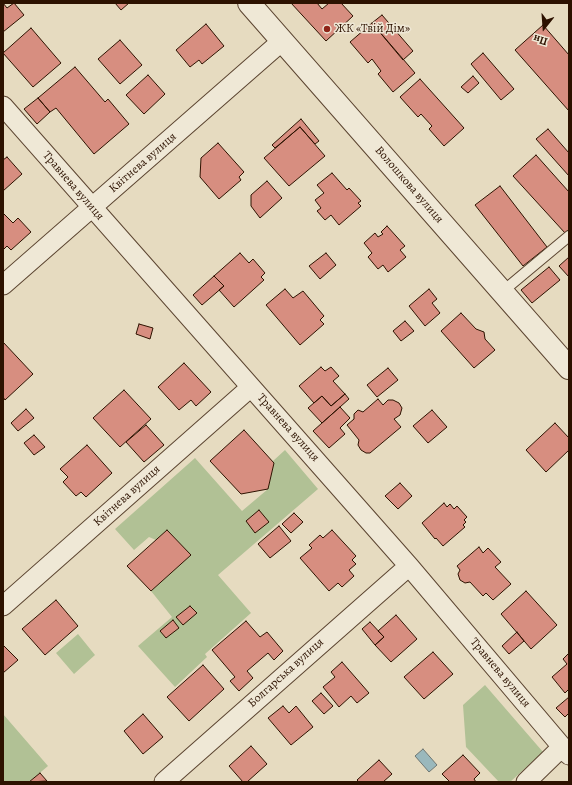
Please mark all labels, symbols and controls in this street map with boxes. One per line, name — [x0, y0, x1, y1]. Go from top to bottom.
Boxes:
north arrow — [524, 8, 564, 48]
place label: ЖК «Твій Дім» — [335, 22, 410, 36]
marker: ЖК «Твій Дім» — [322, 24, 332, 34]
text: Пн — [531, 31, 549, 49]
street label: Квітнева вулиця — [106, 130, 180, 196]
street label: Волошкова вулиця — [372, 144, 446, 226]
street label: Травнева вулиця — [39, 149, 107, 223]
street label: Травнева вулиця — [254, 391, 322, 465]
street label: Квітнева вулиця — [91, 462, 163, 530]
street label: Болгарська вулиця — [245, 635, 327, 711]
street label: Травнева вулиця — [467, 635, 533, 711]

